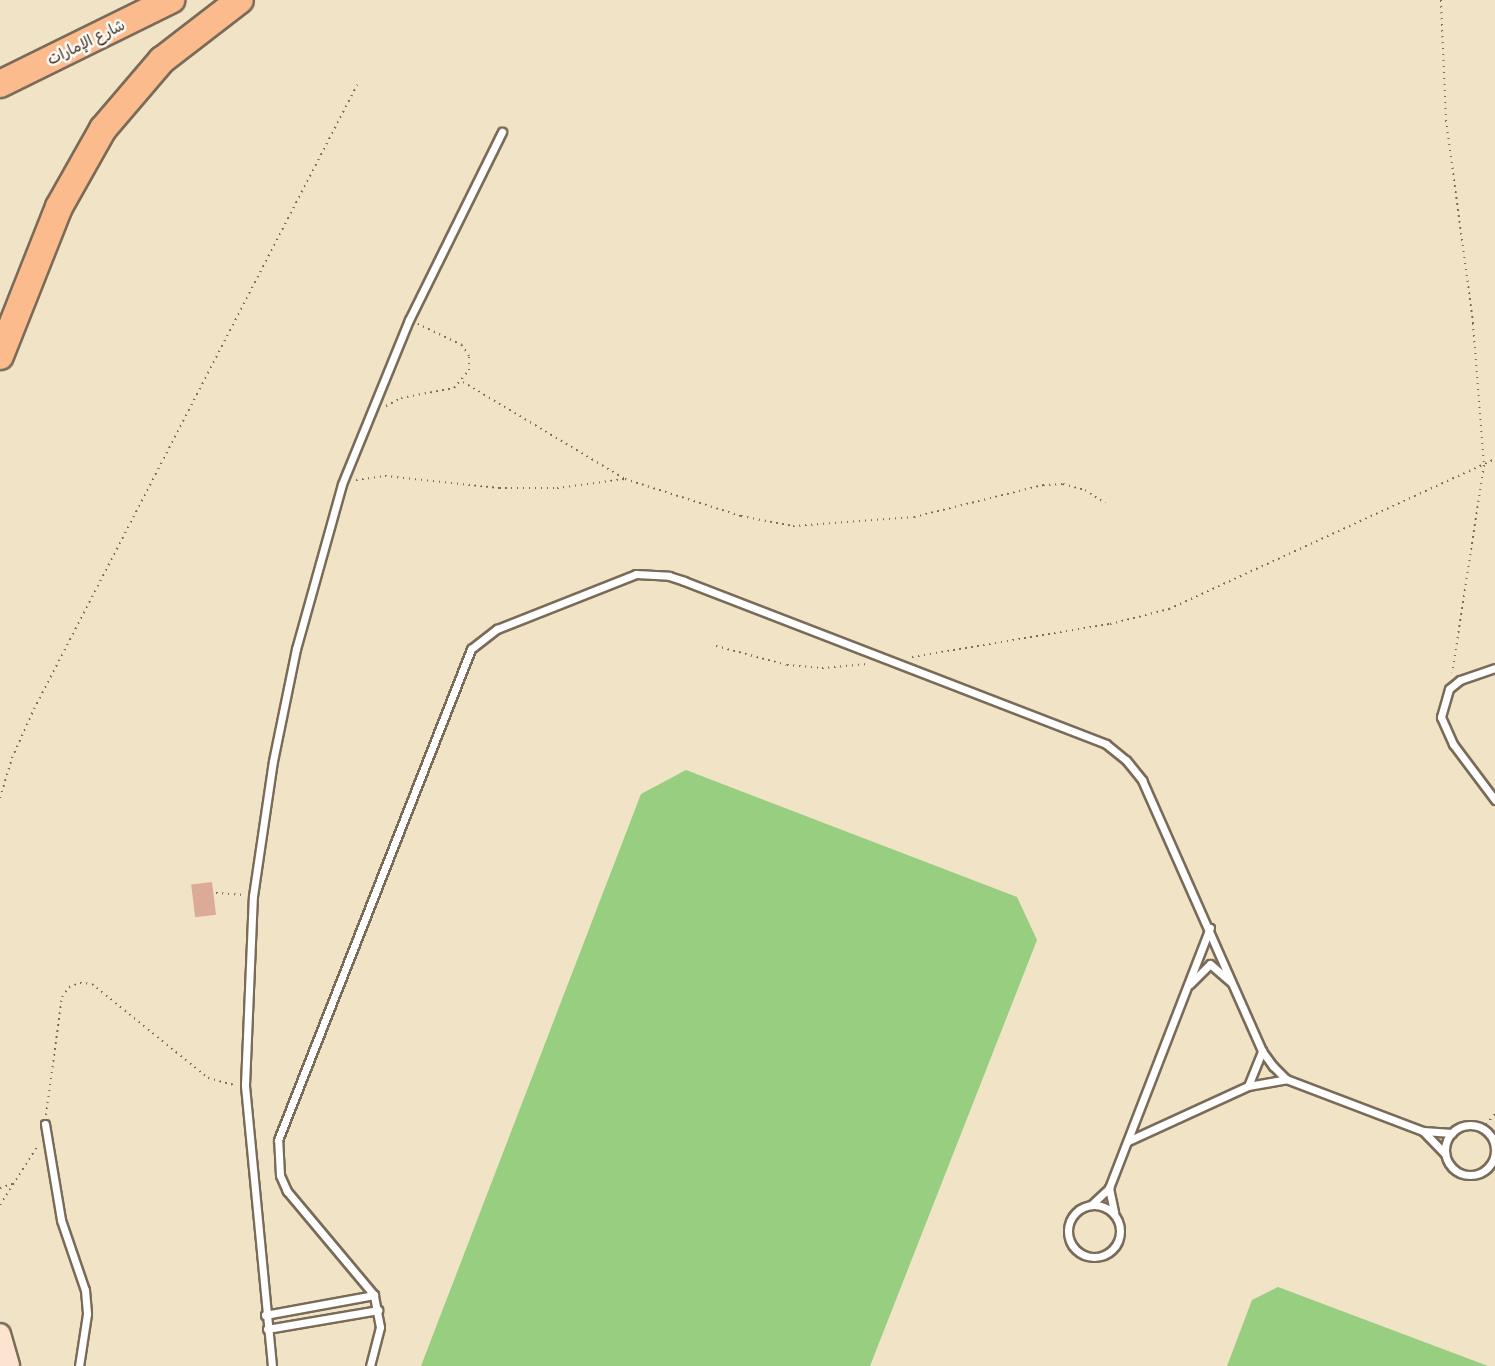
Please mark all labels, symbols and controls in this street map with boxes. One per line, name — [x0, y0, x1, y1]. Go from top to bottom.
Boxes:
street label: شارع الإمارات — [44, 15, 128, 69]

